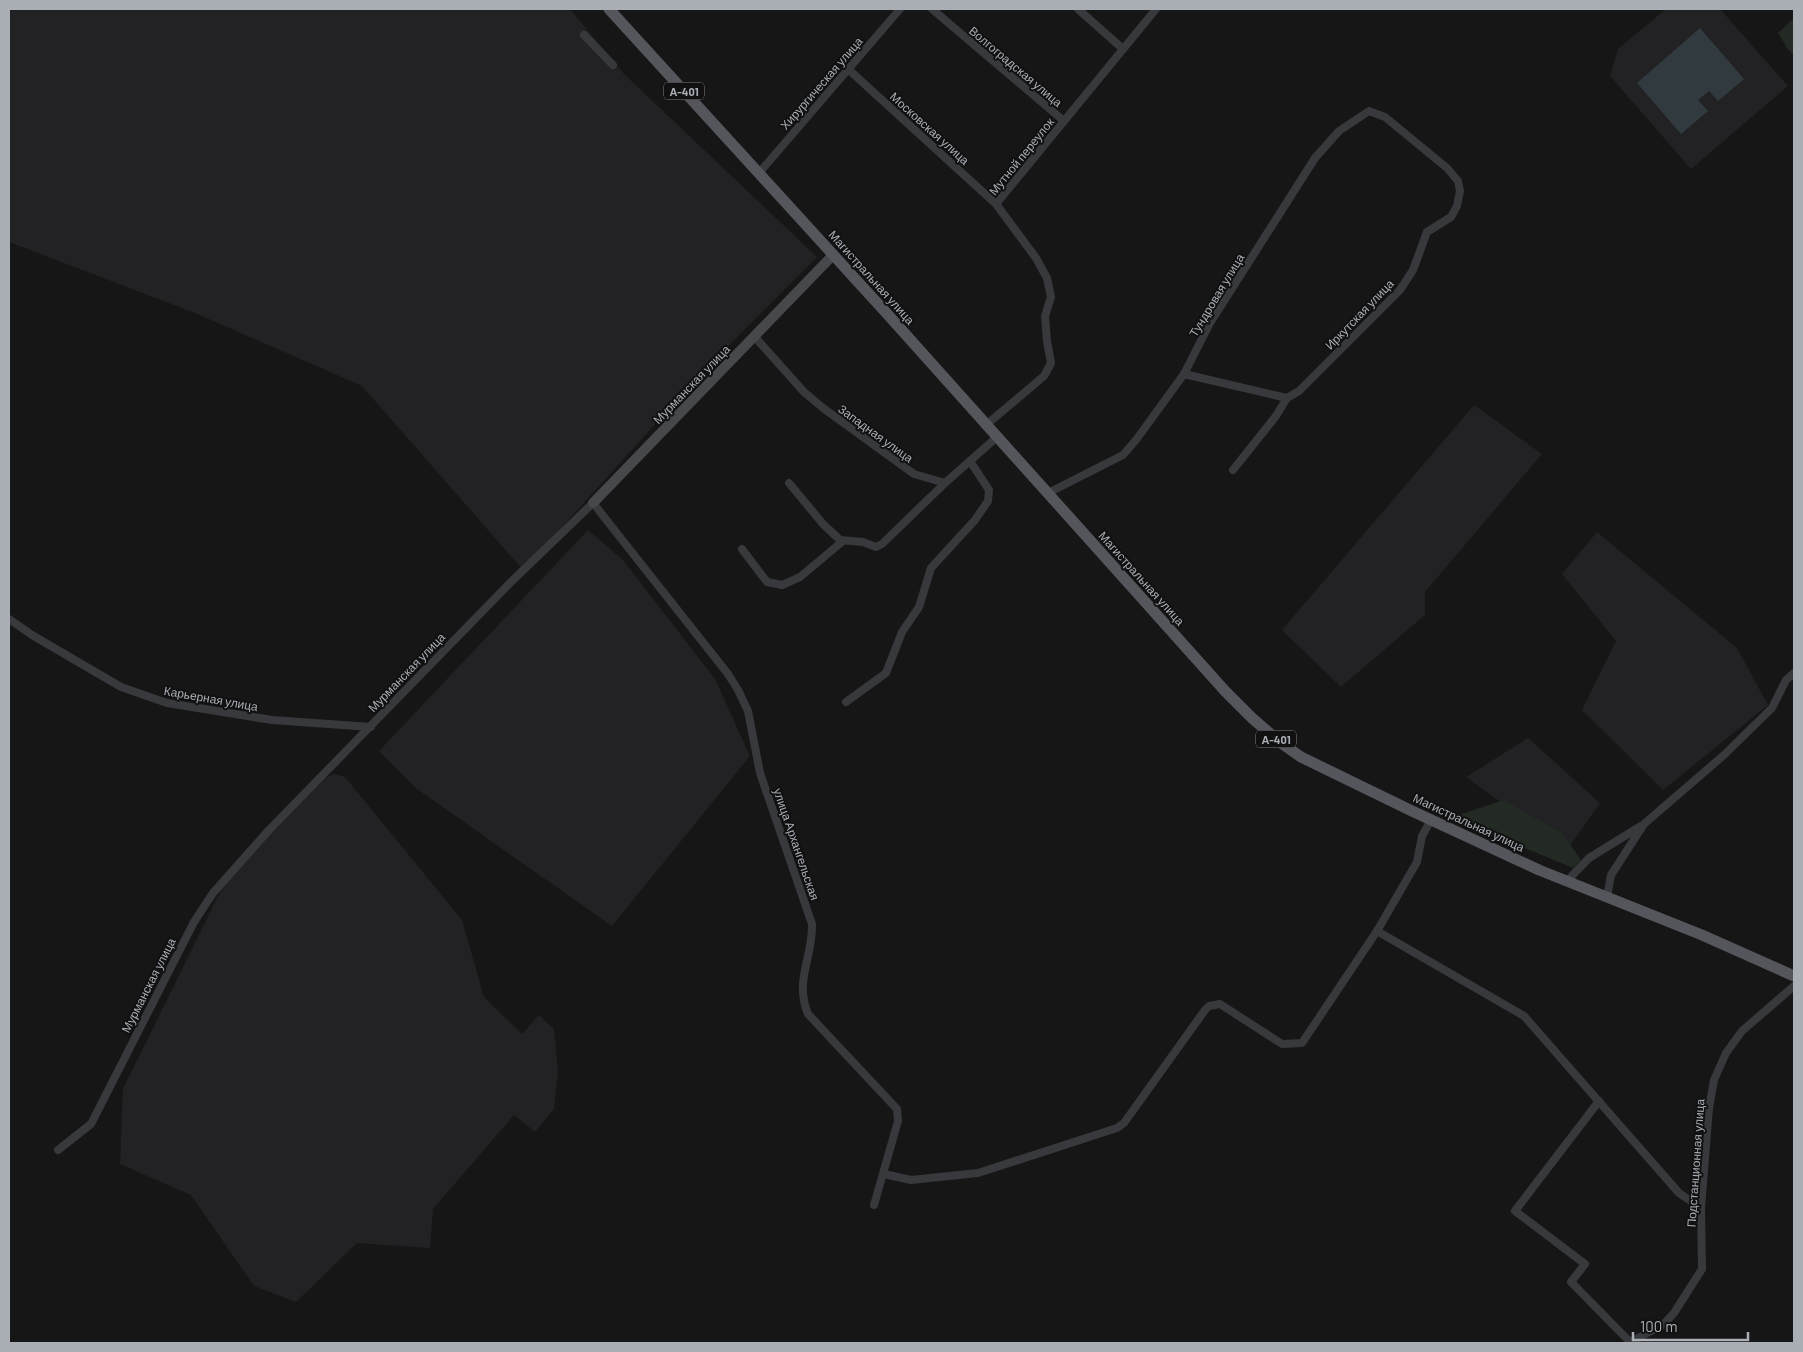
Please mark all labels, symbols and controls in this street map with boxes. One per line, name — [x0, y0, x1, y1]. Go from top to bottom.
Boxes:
street label: Волгоградская улица — [966, 23, 1066, 110]
street label: Хирургическая улица — [777, 34, 866, 133]
road number: А-401 — [664, 82, 704, 100]
street label: Московская улица — [887, 89, 973, 168]
street label: Мутной переулок — [986, 114, 1058, 198]
street label: Магистральная улица — [826, 227, 918, 328]
street label: Тундровая улица — [1186, 251, 1247, 340]
street label: Иркутская улица — [1322, 276, 1397, 353]
street label: Мурманская улица — [650, 341, 733, 427]
street label: Западная улица — [835, 401, 916, 466]
street label: Магистральная улица — [1096, 528, 1188, 629]
street label: Мурманская улица — [365, 629, 448, 715]
street label: Карьерная улица — [163, 683, 259, 714]
road number: А-401 — [1256, 731, 1296, 748]
street label: улица Архангельская — [770, 786, 823, 902]
street label: Магистральная улица — [1411, 790, 1527, 855]
street label: Мурманская улица — [118, 935, 179, 1035]
street label: Подстанционная улица — [1684, 1098, 1707, 1228]
scale bar — [1633, 1310, 1748, 1342]
text: 100 m — [1640, 1317, 1678, 1335]

